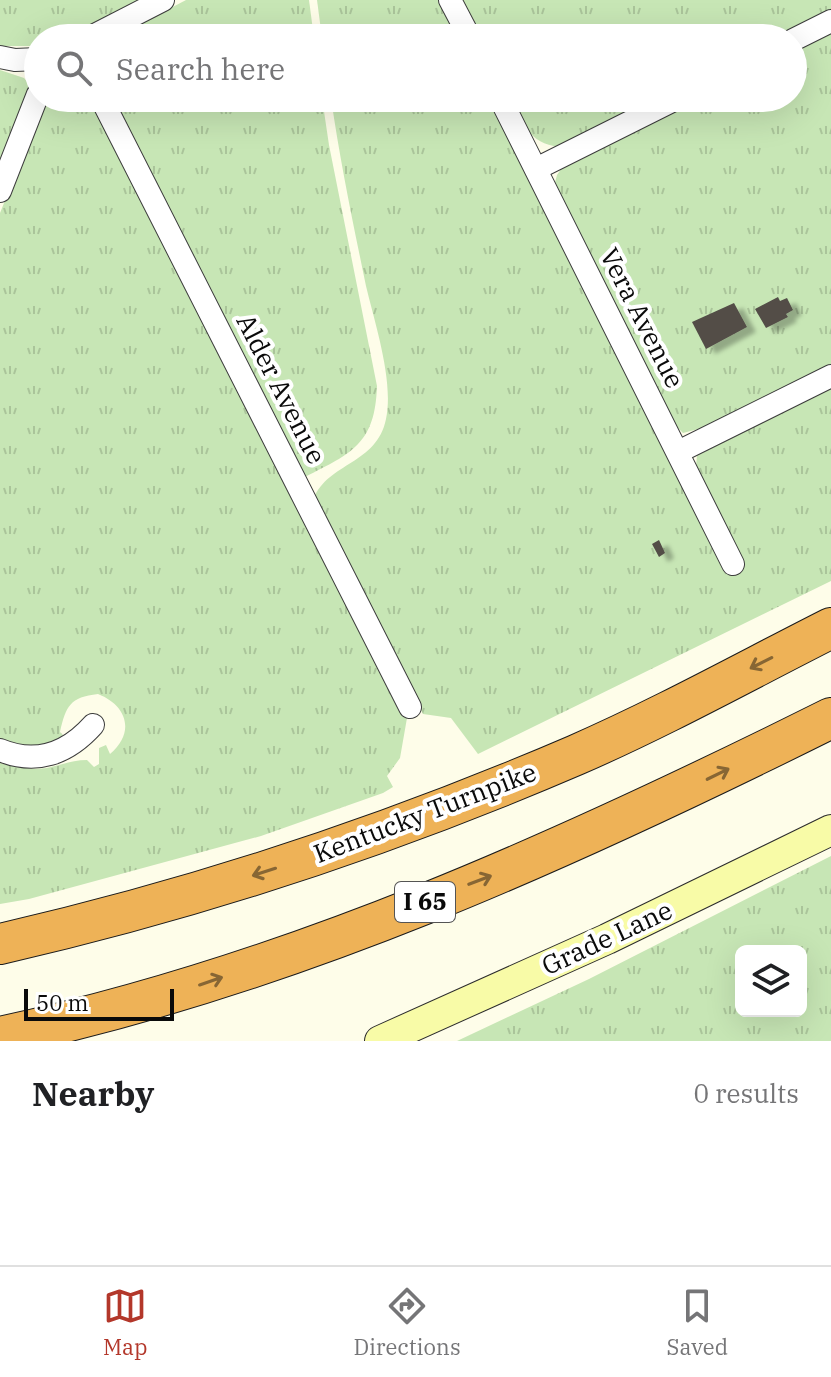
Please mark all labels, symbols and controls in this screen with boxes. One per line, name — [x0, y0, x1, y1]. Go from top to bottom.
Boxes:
search box — [24, 24, 807, 112]
icon: search — [52, 46, 96, 90]
text: Search here — [116, 49, 285, 88]
street label: Vera Avenue — [593, 242, 693, 393]
street label: Alder Avenue — [230, 308, 334, 469]
one-way arrow — [750, 656, 774, 672]
street label: Kentucky Turnpike — [309, 754, 541, 870]
one-way arrow — [705, 766, 729, 782]
one-way arrow — [252, 866, 277, 881]
one-way arrow — [467, 871, 492, 886]
road number: I 65 — [395, 882, 455, 922]
street label: Grade Lane — [536, 892, 677, 982]
map controls — [735, 945, 807, 1017]
button: layers — [735, 945, 807, 1017]
one-way arrow — [198, 972, 223, 987]
scale bar — [24, 985, 174, 1021]
text: 50 m — [36, 988, 88, 1017]
text: Nearby — [32, 1071, 154, 1115]
text: 0 results — [693, 1076, 799, 1110]
tab: Map — [103, 1284, 148, 1361]
tab: Directions — [353, 1284, 461, 1361]
tab: Saved — [666, 1284, 728, 1361]

